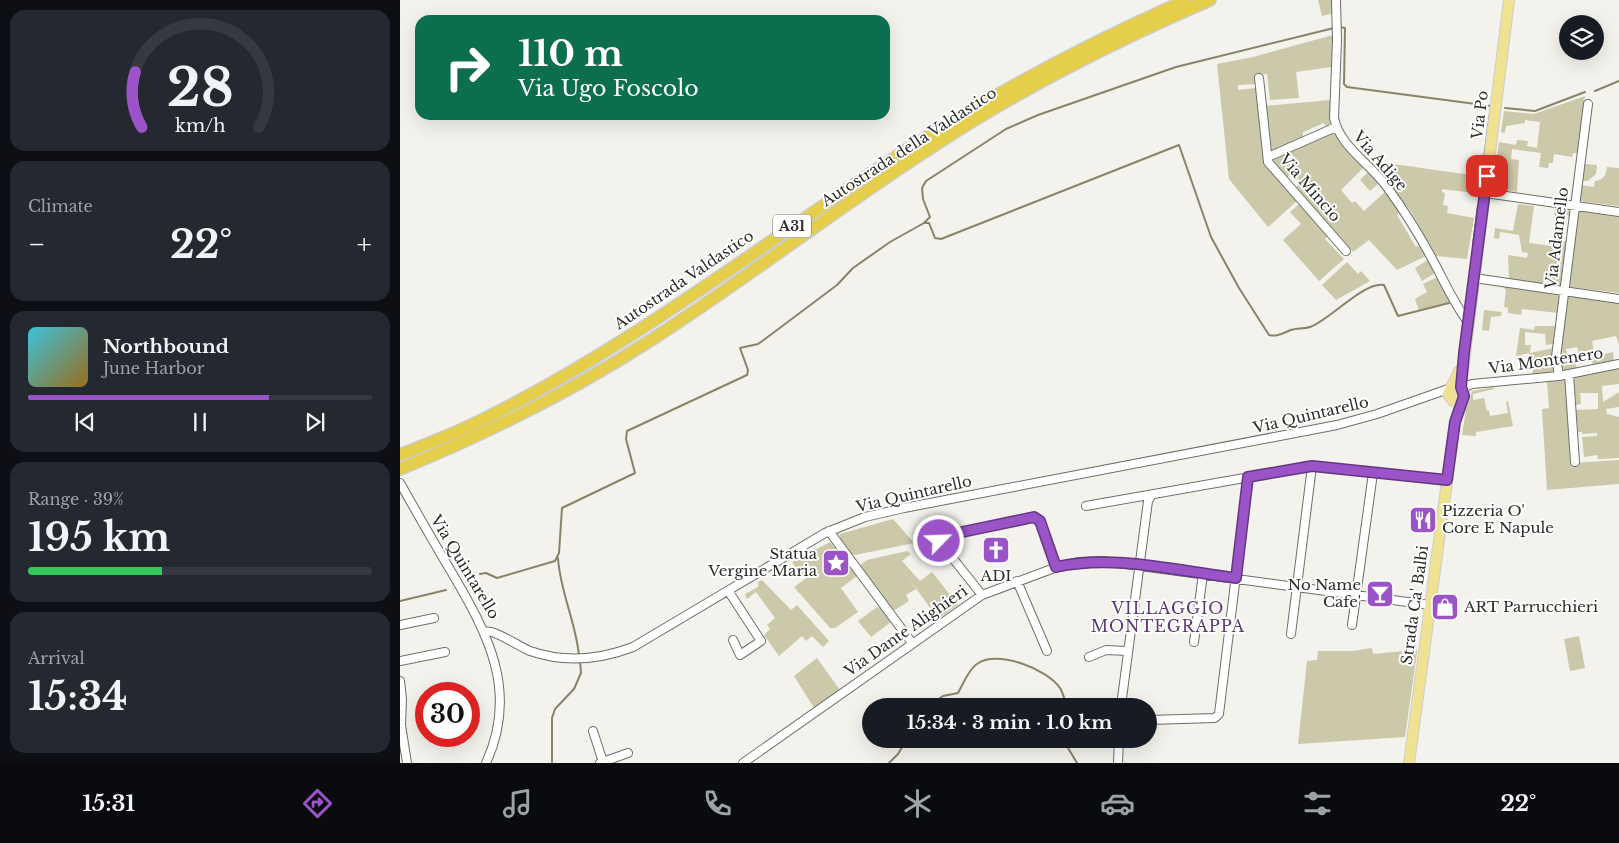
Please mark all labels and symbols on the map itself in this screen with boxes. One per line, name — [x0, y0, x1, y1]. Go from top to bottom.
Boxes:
street label: Autostrada della Valdastico — [817, 83, 1000, 211]
street label: Via Po — [1467, 89, 1492, 141]
street label: Via Adige — [1349, 126, 1411, 194]
street label: Via Mincio — [1275, 149, 1345, 226]
pin — [1466, 155, 1508, 197]
street label: Via Adamello — [1541, 186, 1572, 291]
road number: A31 — [773, 215, 811, 238]
street label: Autostrada Valdastico — [610, 226, 757, 334]
street label: Via Montenero — [1487, 343, 1605, 378]
street label: Via Quintarello — [1250, 392, 1371, 437]
street label: Via Quintarello — [853, 471, 974, 516]
place label: Pizzeria O' Core E Napule — [1442, 501, 1554, 537]
restaurant icon: Pizzeria O' Core E Napule — [1408, 505, 1438, 535]
street label: Via Quintarello — [426, 510, 504, 622]
position arrow — [912, 514, 964, 566]
church icon: ADI — [981, 535, 1011, 565]
place label: Statua Vergine Maria — [707, 544, 818, 580]
street label: Strada Ca' Balbi — [1397, 544, 1432, 666]
place icon: Statua Vergine Maria — [821, 548, 851, 578]
place label: ADI — [980, 566, 1011, 585]
place label: No Name Cafe' — [1288, 575, 1361, 611]
bar icon: No Name Cafe' — [1365, 579, 1395, 609]
street label: Via Dante Alighieri — [840, 581, 971, 681]
shop icon: ART Parrucchieri — [1430, 592, 1460, 622]
place label: ART Parrucchieri — [1463, 597, 1598, 616]
district label: VILLAGGIO MONTEGRAPPA — [1091, 598, 1245, 636]
speed limit sign: 30 — [415, 682, 480, 747]

